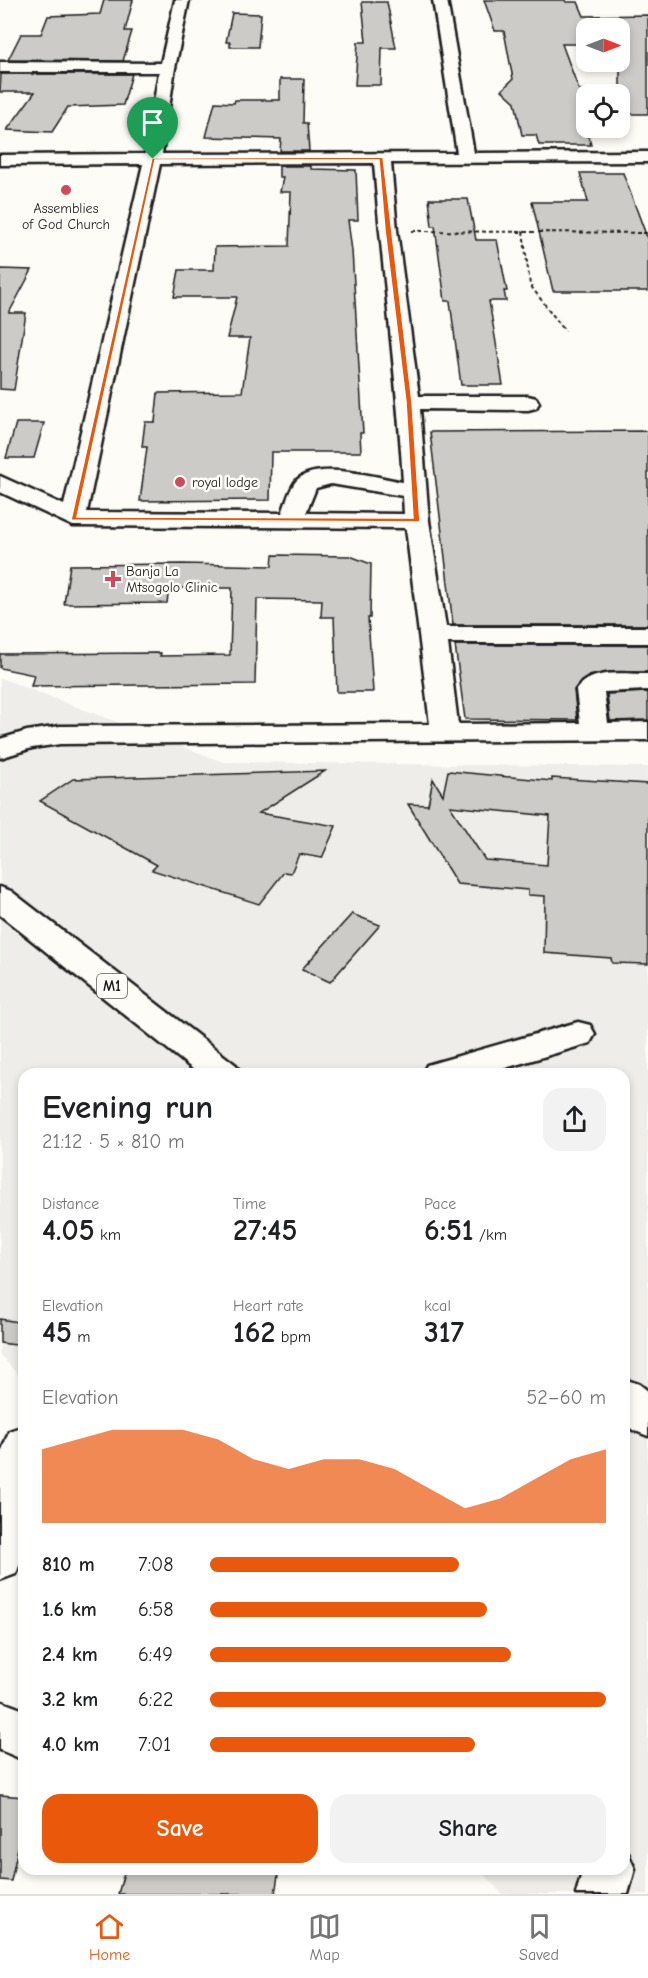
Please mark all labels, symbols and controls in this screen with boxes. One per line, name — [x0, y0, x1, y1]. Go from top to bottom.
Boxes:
north arrow — [576, 18, 630, 72]
map controls — [576, 18, 630, 138]
button: locate — [576, 84, 630, 138]
pin — [127, 97, 178, 159]
icon: arrive — [136, 106, 169, 139]
marker: Assemblies of God Church — [59, 183, 73, 197]
place label: Assemblies of God Church — [22, 200, 110, 233]
place label: royal lodge — [192, 474, 258, 491]
marker: royal lodge — [173, 475, 187, 489]
place label: Banja La Mtsogolo Clinic — [126, 563, 218, 596]
marker: Banja La Mtsogolo Clinic — [104, 570, 122, 588]
road number: M1 — [97, 974, 127, 998]
text: Evening run — [42, 1088, 213, 1126]
button: share — [543, 1088, 606, 1151]
text: 21:12 · 5 × 810 m — [42, 1130, 185, 1153]
text: Distance — [42, 1195, 99, 1213]
text: Time — [233, 1195, 266, 1213]
text: Pace — [424, 1195, 456, 1213]
text: 4.05 — [42, 1213, 95, 1248]
text: 27:45 — [233, 1213, 297, 1248]
text: 6:51 — [424, 1213, 474, 1248]
text: km — [95, 1226, 121, 1244]
text: /km — [474, 1226, 507, 1244]
text: Elevation — [42, 1297, 103, 1315]
text: Heart rate — [233, 1297, 304, 1315]
text: kcal — [424, 1297, 451, 1315]
text: 45 — [42, 1315, 72, 1350]
text: 162 — [233, 1315, 275, 1350]
text: 317 — [424, 1315, 464, 1350]
text: m — [72, 1328, 91, 1346]
text: bpm — [275, 1328, 311, 1346]
text: Elevation — [42, 1386, 119, 1409]
text: 52–60 m — [526, 1386, 606, 1409]
text: 810 m — [42, 1553, 95, 1576]
text: 7:08 — [138, 1553, 174, 1576]
text: 1.6 km — [42, 1598, 97, 1621]
text: 6:58 — [138, 1598, 174, 1621]
text: 2.4 km — [42, 1643, 98, 1666]
text: 6:49 — [138, 1643, 173, 1666]
text: 3.2 km — [42, 1688, 98, 1711]
text: 6:22 — [138, 1688, 173, 1711]
text: 4.0 km — [42, 1733, 99, 1756]
text: 7:01 — [138, 1733, 171, 1756]
button: Save — [42, 1794, 318, 1863]
button: Share — [330, 1794, 606, 1863]
tab: Home — [89, 1910, 130, 1964]
tab: Map — [308, 1910, 341, 1964]
tab: Saved — [519, 1910, 559, 1964]

